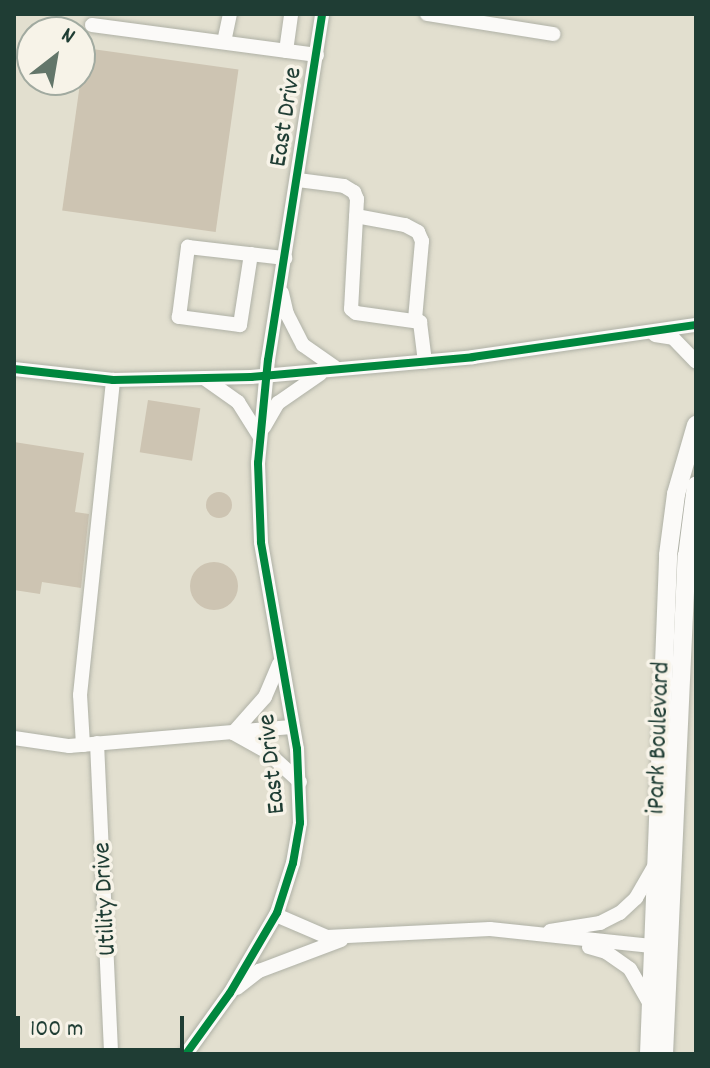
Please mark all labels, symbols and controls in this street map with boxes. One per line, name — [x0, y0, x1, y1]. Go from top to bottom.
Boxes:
north arrow — [16, 16, 96, 96]
text: N — [55, 21, 80, 53]
street label: East Drive — [264, 65, 310, 169]
street label: iPark Boulevard — [642, 661, 678, 815]
street label: East Drive — [252, 712, 294, 816]
street label: Utility Drive — [87, 841, 125, 957]
scale bar — [20, 1000, 188, 1050]
text: 100 m — [30, 1013, 83, 1047]

